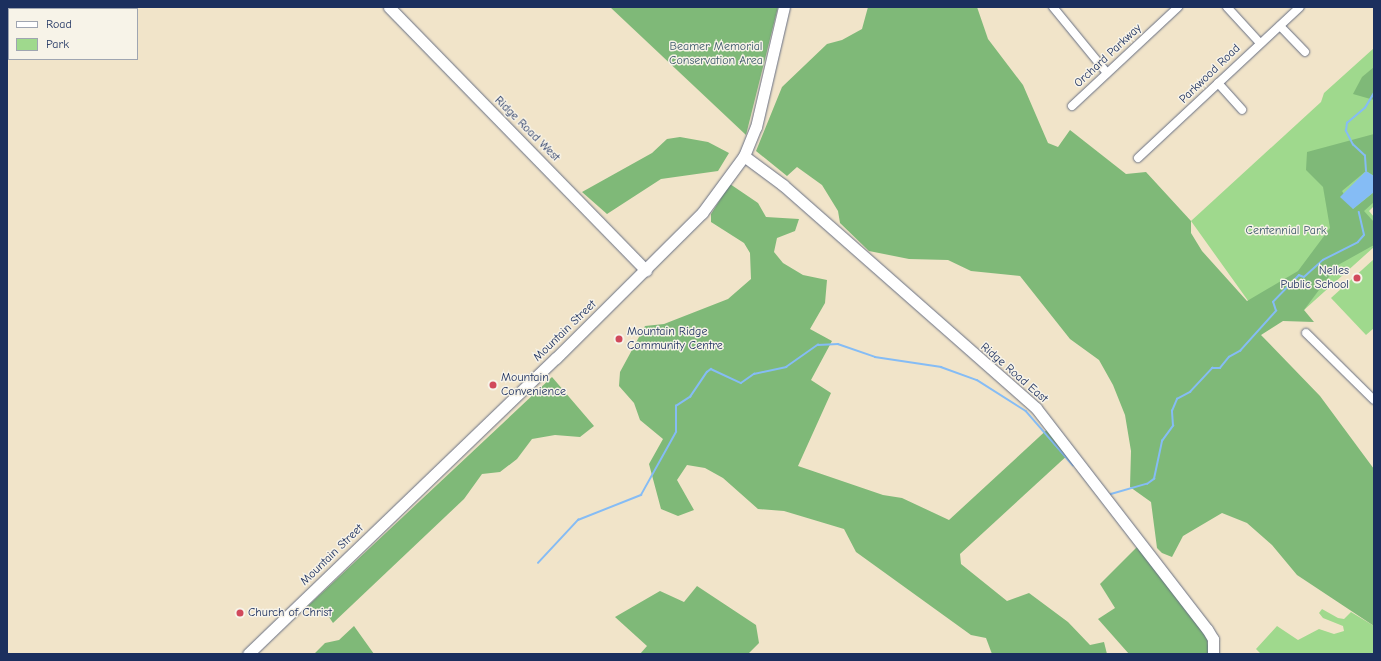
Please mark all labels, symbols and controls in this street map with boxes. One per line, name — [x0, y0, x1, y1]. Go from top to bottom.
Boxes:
legend — [8, 8, 138, 60]
text: Road — [46, 17, 72, 31]
street label: Orchard Parkway — [1071, 21, 1145, 91]
text: Park — [46, 37, 69, 51]
park label: Beamer Memorial Conservation Area — [669, 40, 763, 68]
street label: Parkwood Road — [1177, 41, 1243, 107]
street label: Ridge Road West — [491, 93, 563, 165]
park label: Centennial Park — [1246, 224, 1326, 238]
place label: Nelles Public School — [1280, 264, 1349, 292]
marker: Nelles Public School — [1352, 273, 1362, 283]
street label: Mountain Street — [531, 297, 599, 365]
place label: Mountain Ridge Community Centre — [627, 325, 723, 353]
marker: Mountain Ridge Community Centre — [614, 334, 624, 344]
street label: Ridge Road East — [977, 340, 1051, 406]
place label: Mountain Convenience — [501, 371, 566, 399]
marker: Mountain Convenience — [488, 380, 498, 390]
street label: Mountain Street — [298, 521, 366, 589]
place label: Church of Christ — [248, 606, 332, 620]
marker: Church of Christ — [235, 608, 245, 618]

